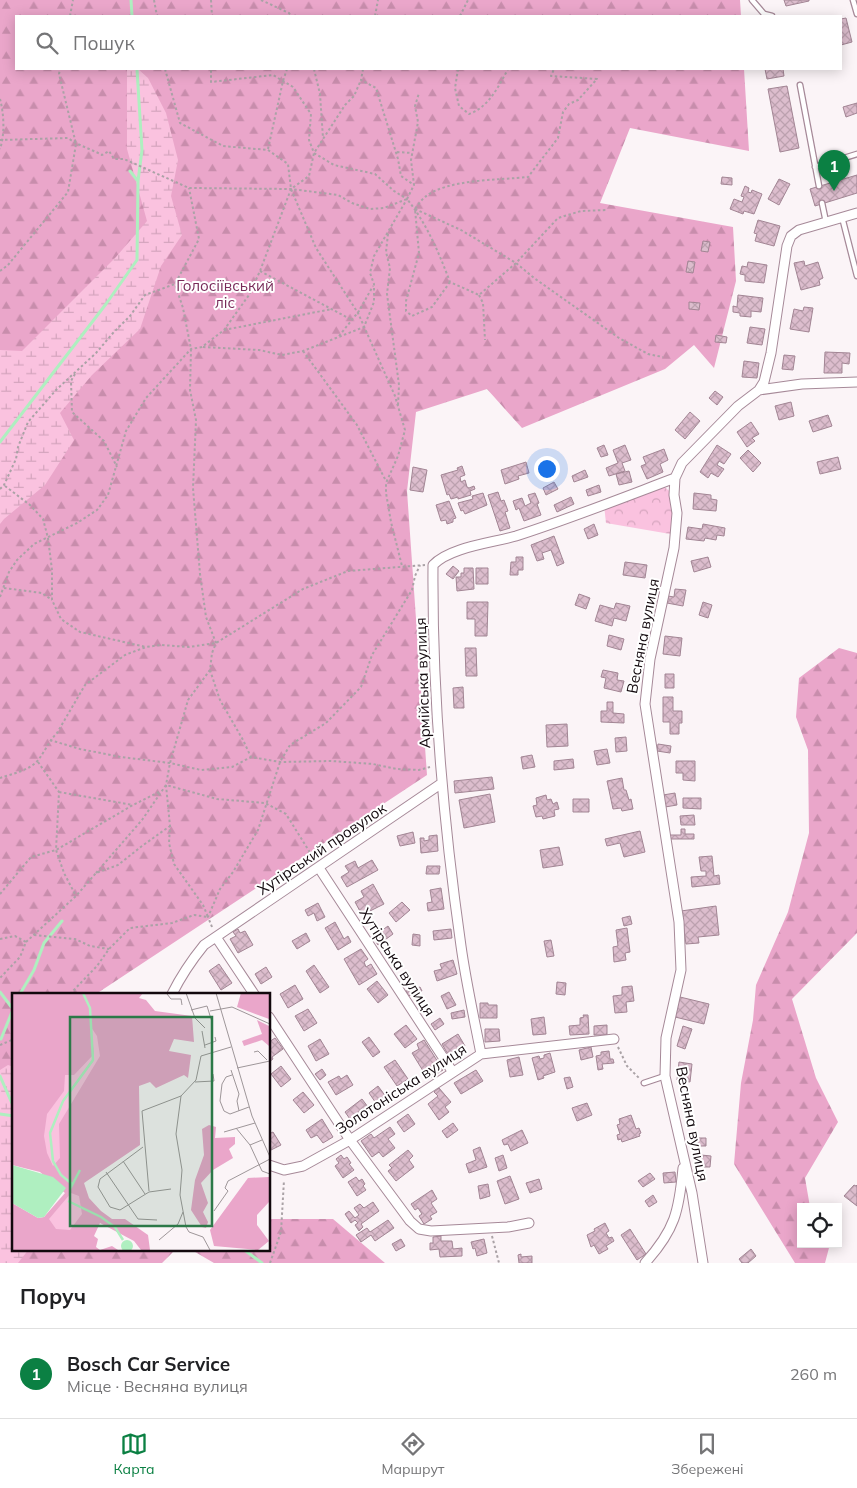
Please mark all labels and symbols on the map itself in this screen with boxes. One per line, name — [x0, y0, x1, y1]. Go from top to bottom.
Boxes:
pin: 1 — [818, 150, 850, 191]
park label: Голосіївський ліс — [176, 276, 274, 312]
your location — [534, 456, 560, 482]
street label: Весняна вулиця — [622, 577, 663, 695]
street label: Армійська вулиця — [411, 617, 434, 749]
street label: Хутірський провулок — [254, 798, 391, 899]
street label: Хутірська вулиця — [355, 904, 440, 1019]
inset map — [12, 993, 270, 1250]
street label: Золотоніська вулиця — [332, 1039, 470, 1138]
street label: Весняна вулиця — [672, 1065, 713, 1183]

